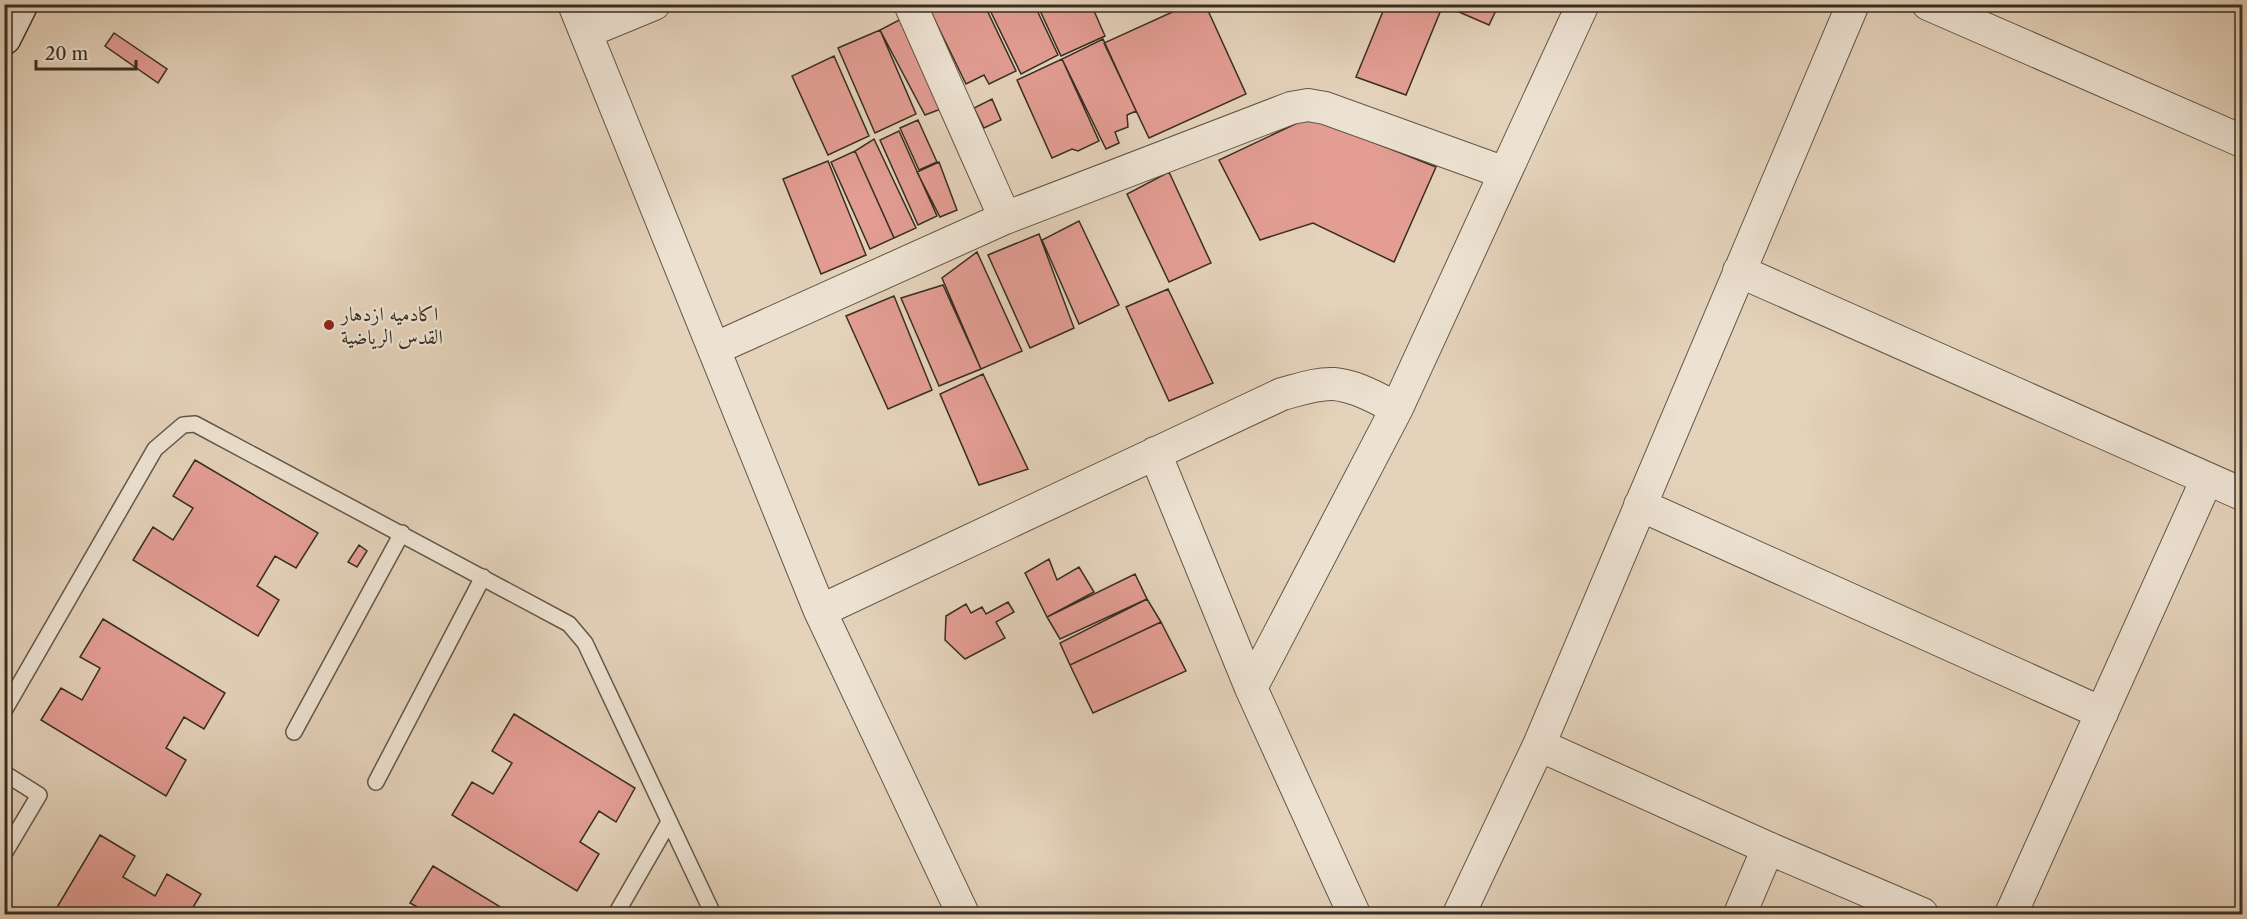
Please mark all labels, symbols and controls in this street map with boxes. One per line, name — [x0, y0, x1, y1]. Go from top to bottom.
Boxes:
scale bar — [36, 33, 136, 71]
text: 20 m — [45, 43, 89, 65]
place label: اكادميه ازدهار القدس الرياضية — [339, 302, 443, 350]
marker: اكادميه ازدهار القدس الرياضية — [322, 318, 336, 332]

